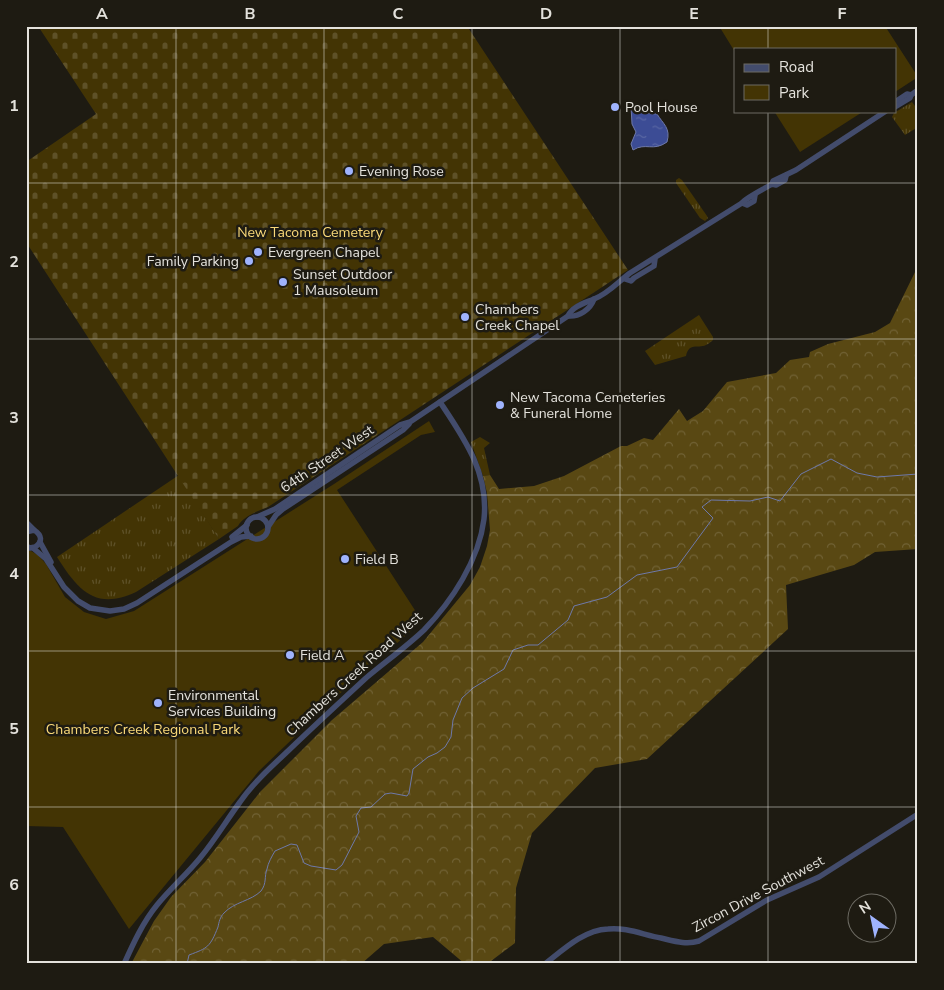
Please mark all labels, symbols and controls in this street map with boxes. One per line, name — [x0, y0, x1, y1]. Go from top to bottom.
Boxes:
text: A — [96, 3, 108, 25]
text: B — [244, 3, 256, 25]
text: C — [393, 3, 404, 25]
text: D — [540, 3, 552, 25]
text: E — [689, 3, 699, 25]
text: F — [838, 3, 847, 25]
legend — [734, 48, 896, 112]
text: Road — [779, 57, 814, 77]
text: Park — [779, 83, 809, 103]
text: 1 — [9, 95, 19, 117]
place label: Pool House — [625, 98, 697, 117]
marker: Pool House — [609, 101, 621, 113]
place label: Evening Rose — [359, 162, 444, 181]
marker: Evening Rose — [343, 165, 355, 177]
park label: New Tacoma Cemetery — [237, 223, 384, 242]
place label: Evergreen Chapel — [268, 243, 380, 262]
marker: Evergreen Chapel — [252, 246, 264, 258]
text: 2 — [9, 251, 19, 273]
place label: Family Parking — [147, 252, 239, 271]
marker: Family Parking — [243, 255, 255, 267]
place label: Sunset Outdoor 1 Mausoleum — [293, 265, 392, 300]
marker: Sunset Outdoor 1 Mausoleum — [277, 276, 289, 288]
place label: Chambers Creek Chapel — [475, 300, 560, 335]
marker: Chambers Creek Chapel — [459, 311, 471, 323]
place label: New Tacoma Cemeteries & Funeral Home — [510, 388, 666, 423]
marker: New Tacoma Cemeteries & Funeral Home — [494, 399, 506, 411]
text: 3 — [9, 407, 19, 429]
street label: 64th Street West — [277, 421, 377, 497]
place label: Field B — [355, 550, 399, 569]
marker: Field B — [339, 553, 351, 565]
text: 4 — [9, 563, 19, 585]
street label: Chambers Creek Road West — [282, 608, 426, 740]
place label: Field A — [300, 646, 344, 665]
marker: Field A — [284, 649, 296, 661]
place label: Environmental Services Building — [168, 686, 276, 721]
marker: Environmental Services Building — [152, 697, 164, 709]
text: 5 — [9, 718, 19, 740]
park label: Chambers Creek Regional Park — [46, 720, 241, 739]
street label: Zircon Drive Southwest — [689, 851, 827, 937]
text: 6 — [9, 874, 19, 896]
north arrow — [846, 892, 896, 942]
text: N — [856, 897, 875, 918]

